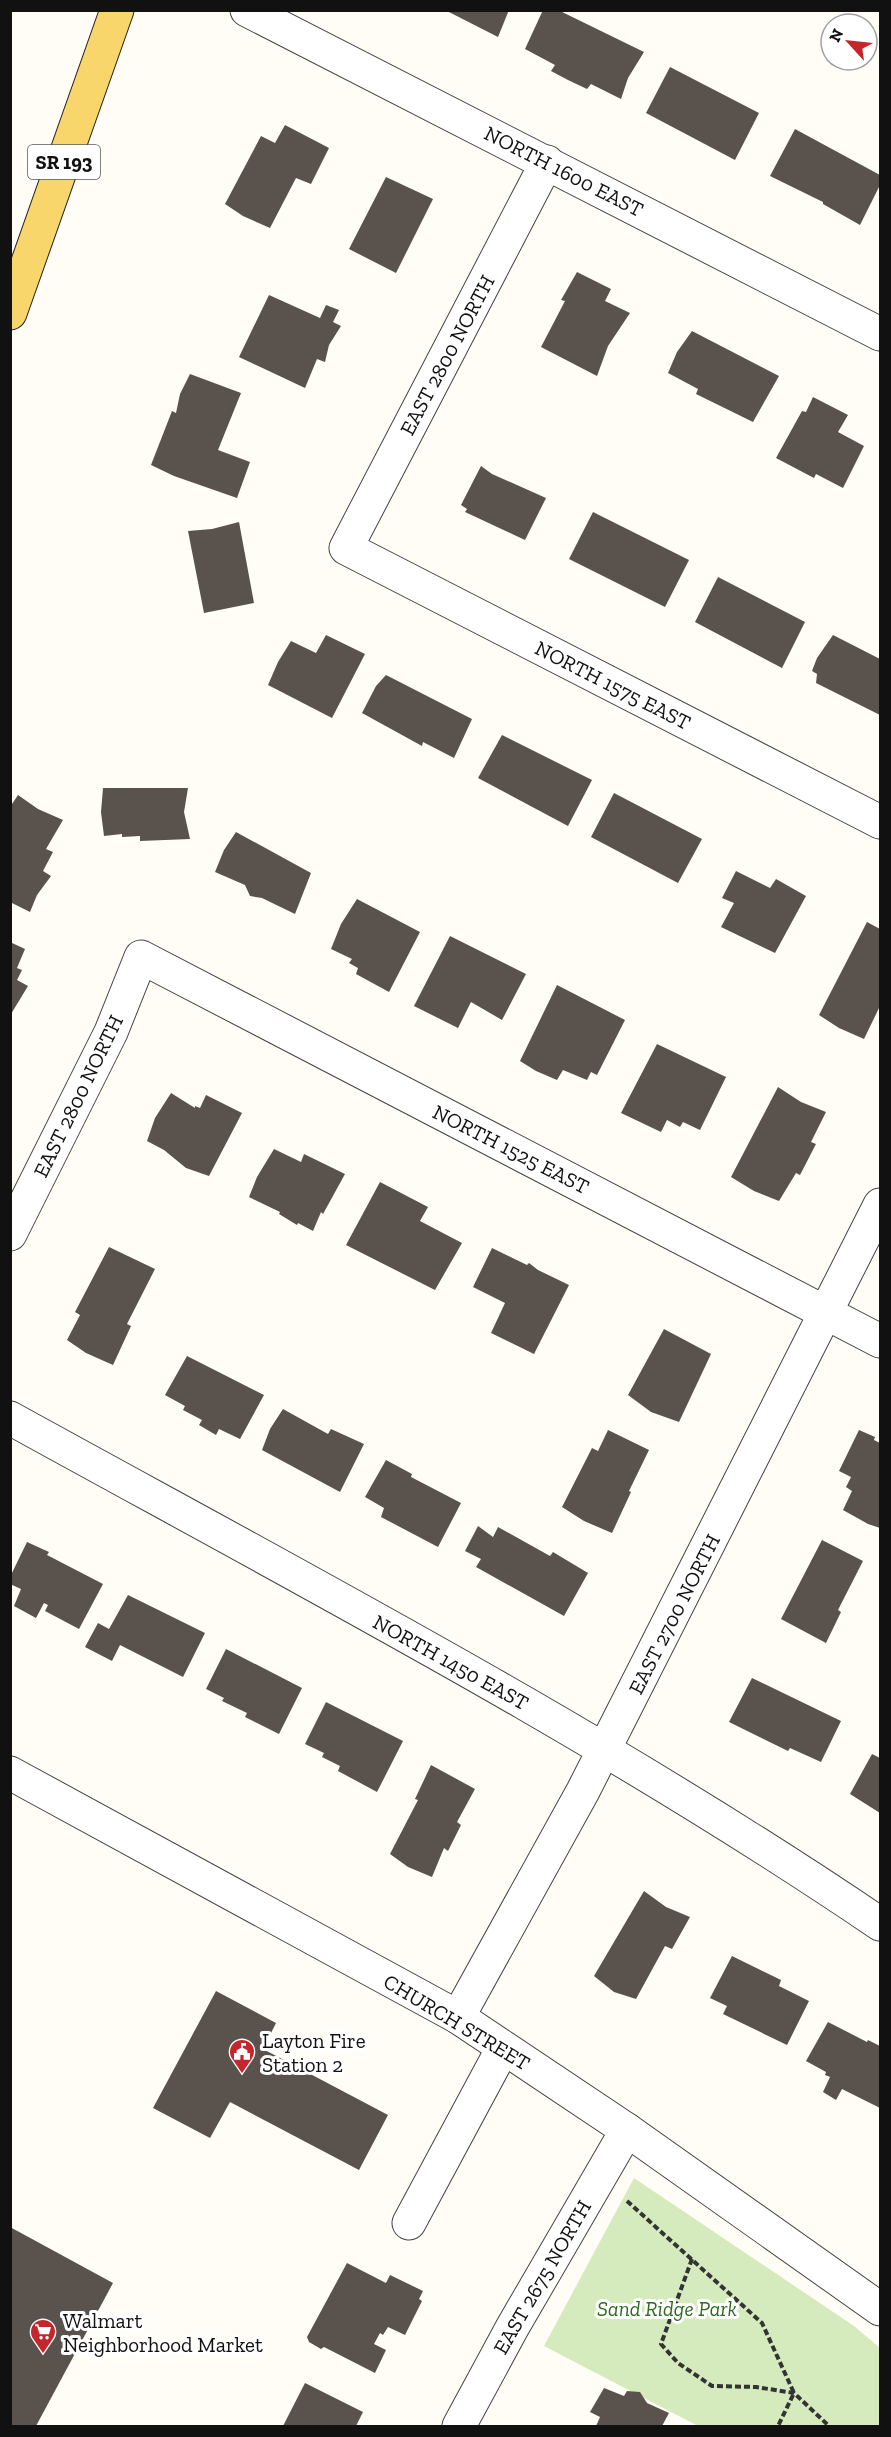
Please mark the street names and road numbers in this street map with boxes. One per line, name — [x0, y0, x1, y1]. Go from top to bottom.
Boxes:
street label: NORTH 1600 EAST — [480, 120, 648, 222]
road number: SR 193 — [28, 145, 100, 179]
street label: EAST 2800 NORTH — [394, 271, 500, 439]
street label: NORTH 1575 EAST — [531, 635, 695, 735]
street label: EAST 2800 NORTH — [28, 1011, 128, 1181]
street label: NORTH 1525 EAST — [429, 1099, 593, 1199]
street label: EAST 2700 NORTH — [623, 1530, 725, 1698]
street label: NORTH 1450 EAST — [369, 1609, 533, 1715]
street label: CHURCH STREET — [379, 1968, 535, 2076]
street label: EAST 2675 NORTH — [488, 2195, 596, 2359]

